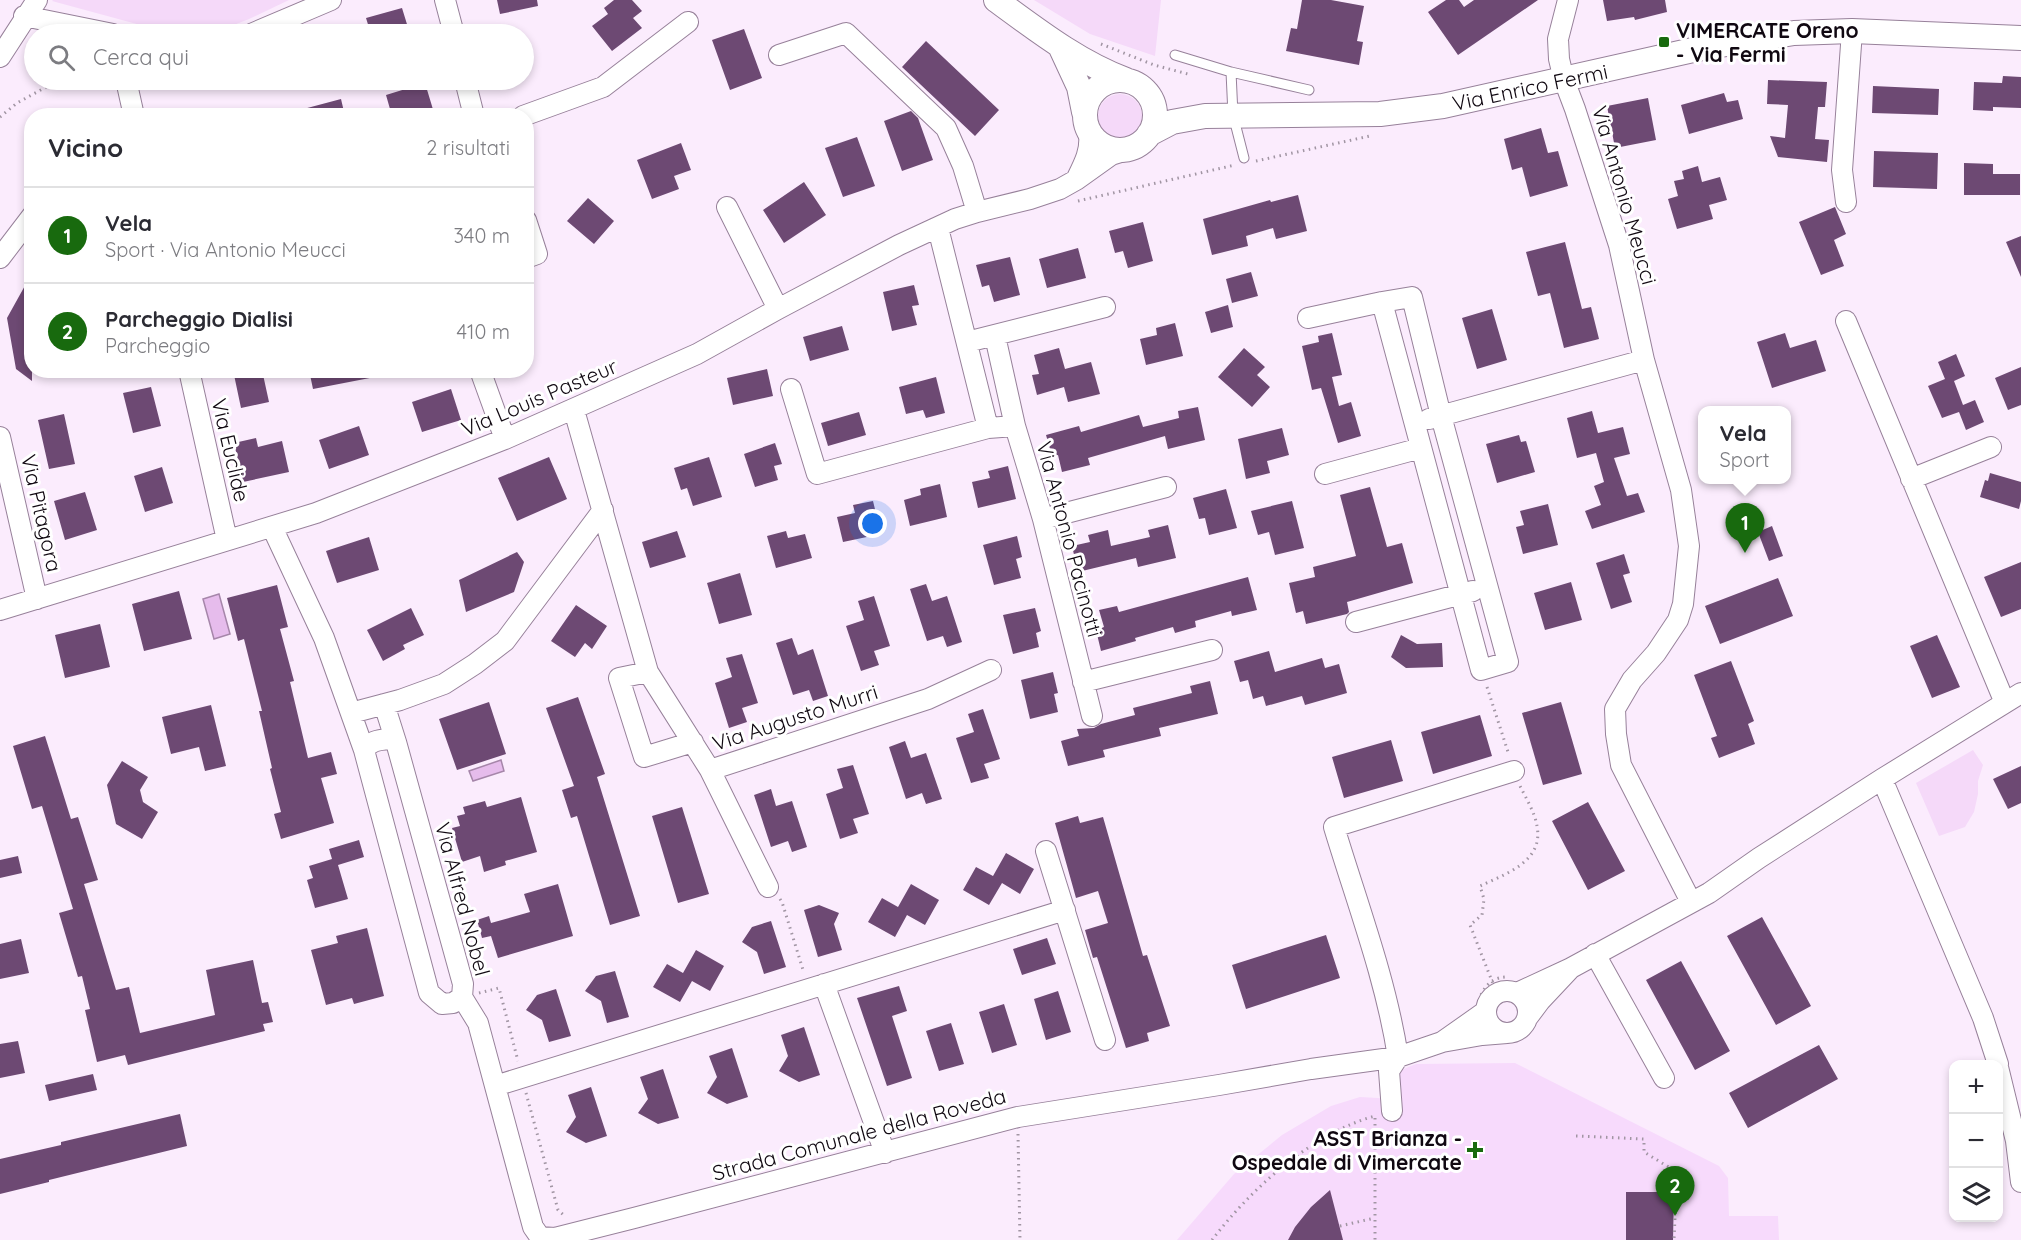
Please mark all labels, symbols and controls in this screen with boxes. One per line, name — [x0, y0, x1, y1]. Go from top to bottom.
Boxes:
place label: VIMERCATE Oreno - Via Fermi — [1676, 17, 1859, 67]
search box — [24, 24, 534, 90]
marker: VIMERCATE Oreno - Via Fermi — [1657, 35, 1671, 49]
icon: search — [45, 41, 78, 74]
text: Cerca qui — [93, 43, 189, 71]
street label: Via Enrico Fermi — [1450, 58, 1610, 116]
street label: Via Antonio Meucci — [1587, 103, 1663, 287]
text: Vicino — [48, 131, 123, 164]
text: 2 risultati — [426, 135, 510, 160]
text: Vela — [105, 209, 152, 237]
text: 1 — [64, 223, 71, 248]
text: 340 m — [453, 223, 510, 248]
text: Sport · Via Antonio Meucci — [105, 237, 346, 262]
text: Parcheggio Dialisi — [105, 305, 293, 333]
text: 2 — [62, 319, 73, 344]
text: 410 m — [457, 319, 510, 344]
text: Parcheggio — [105, 333, 210, 358]
street label: Via Louis Pasteur — [457, 352, 621, 442]
street label: Via Euclide — [206, 396, 256, 504]
popup — [1698, 406, 1791, 484]
text: Vela — [1720, 419, 1767, 447]
street label: Via Antonio Pacinotti — [1031, 438, 1109, 640]
text: Sport — [1720, 447, 1769, 472]
street label: Via Pitagora — [16, 452, 68, 574]
pin: 1 — [1726, 504, 1764, 553]
your location — [858, 509, 887, 538]
street label: Via Augusto Murri — [709, 678, 881, 756]
street label: Via Alfred Nobel — [430, 819, 496, 979]
map controls — [1949, 1060, 2003, 1222]
button: + — [1949, 1060, 2003, 1114]
street label: Strada Comunale della Roveda — [709, 1082, 1009, 1186]
button: − — [1949, 1114, 2003, 1168]
place label: ASST Brianza - Ospedale di Vimercate — [1232, 1125, 1462, 1175]
marker: ASST Brianza - Ospedale di Vimercate — [1466, 1141, 1484, 1159]
pin: 2 — [1656, 1166, 1694, 1216]
button: layers — [1949, 1168, 2003, 1222]

